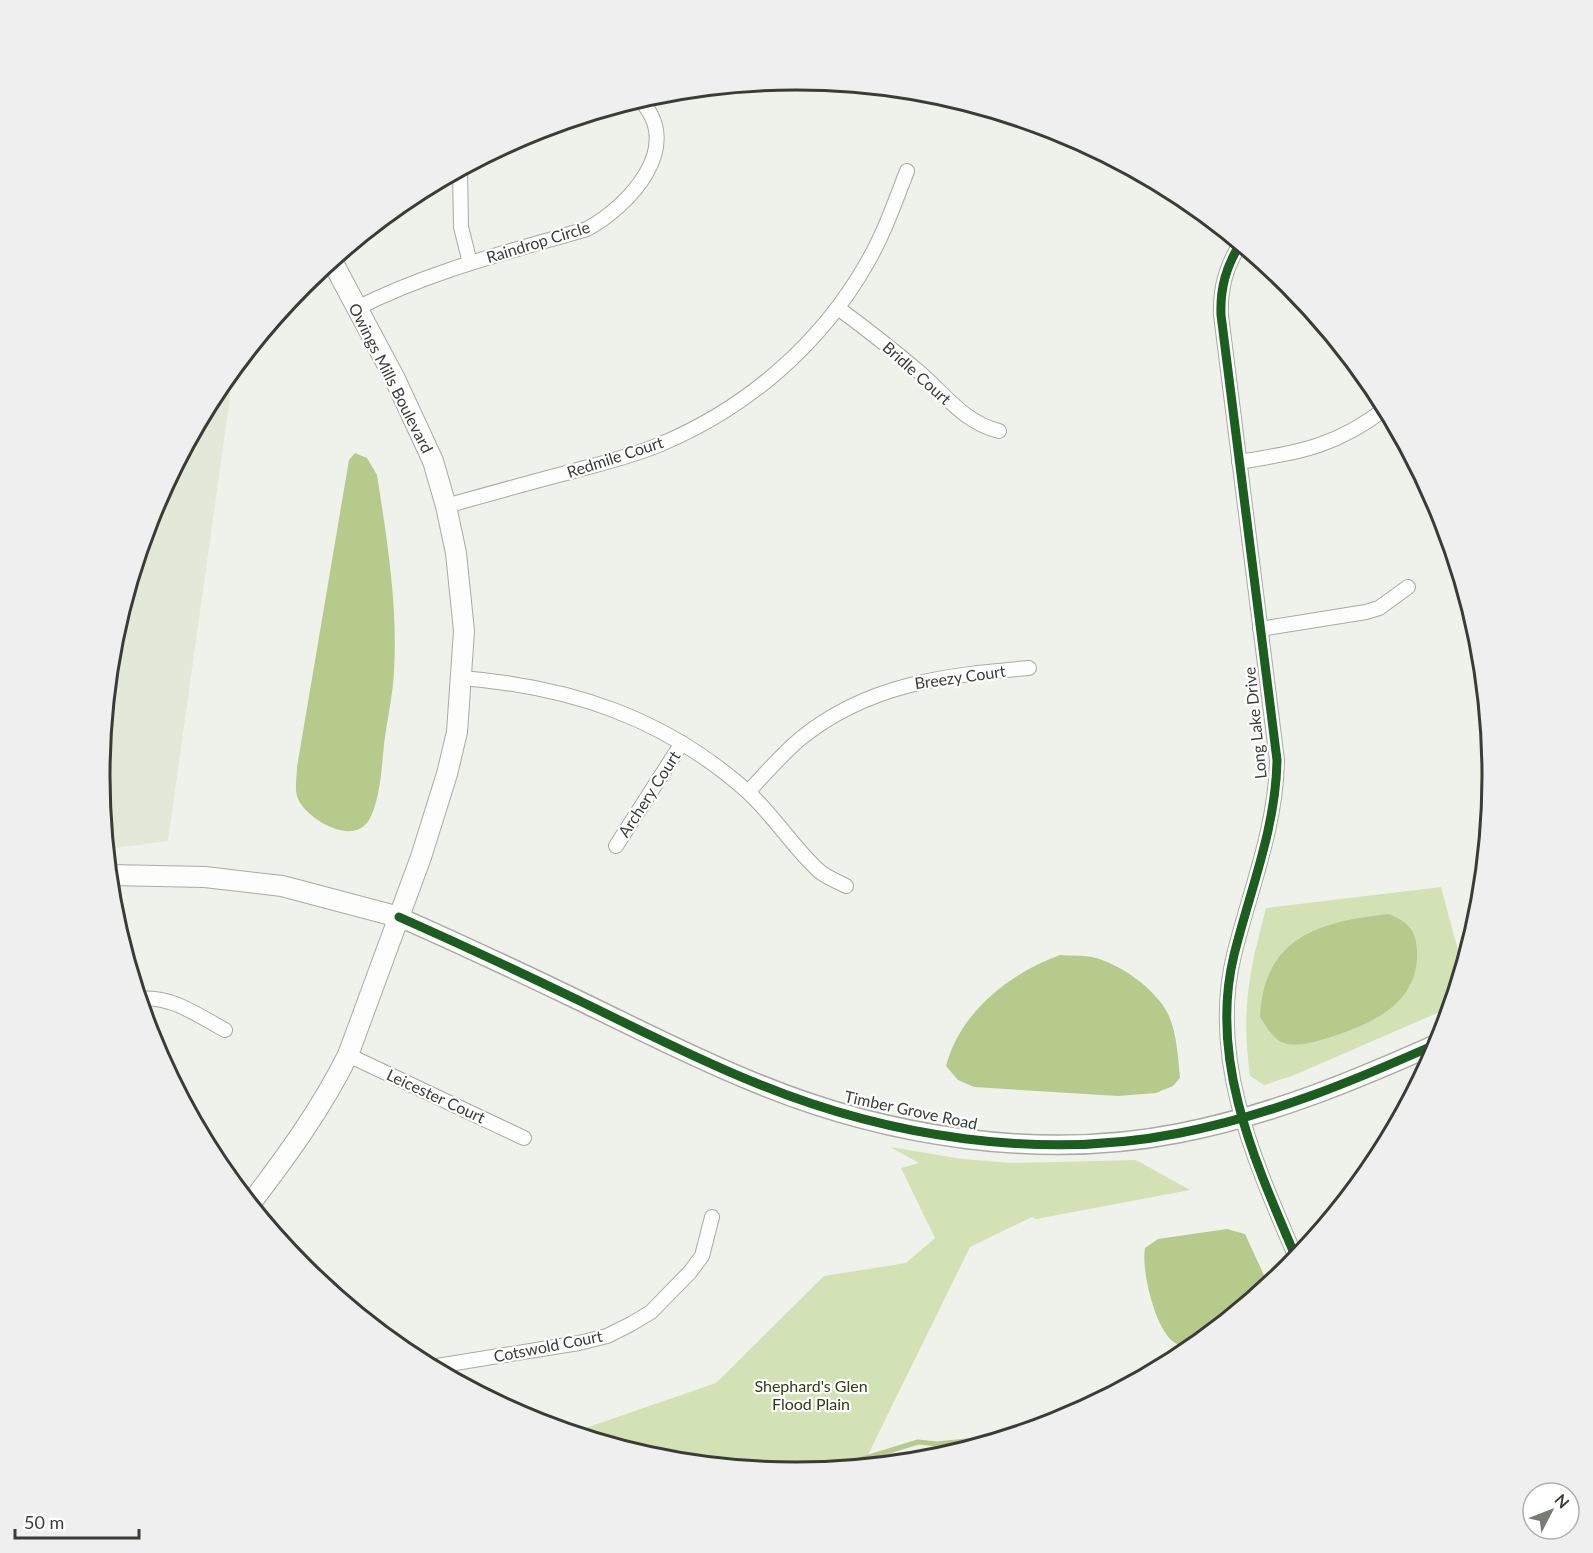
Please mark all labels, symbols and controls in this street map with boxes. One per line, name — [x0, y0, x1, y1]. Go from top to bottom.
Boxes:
street label: Raindrop Circle — [484, 217, 592, 266]
street label: Owings Mills Boulevard — [345, 300, 437, 456]
street label: Bridle Court — [879, 337, 956, 408]
street label: Redmile Court — [564, 432, 666, 481]
street label: Breezy Court — [913, 661, 1007, 692]
street label: Long Lake Drive — [1239, 666, 1270, 780]
street label: Archery Court — [614, 747, 684, 840]
street label: Leicester Court — [384, 1064, 489, 1127]
street label: Timber Grove Road — [843, 1086, 979, 1133]
street label: Cotswold Court — [492, 1326, 604, 1365]
park label: Shephard's Glen Flood Plain — [754, 1376, 868, 1413]
north arrow — [1521, 1481, 1581, 1541]
text: N — [1551, 1490, 1574, 1512]
scale bar — [15, 1502, 140, 1540]
text: 50 m — [24, 1511, 64, 1533]

